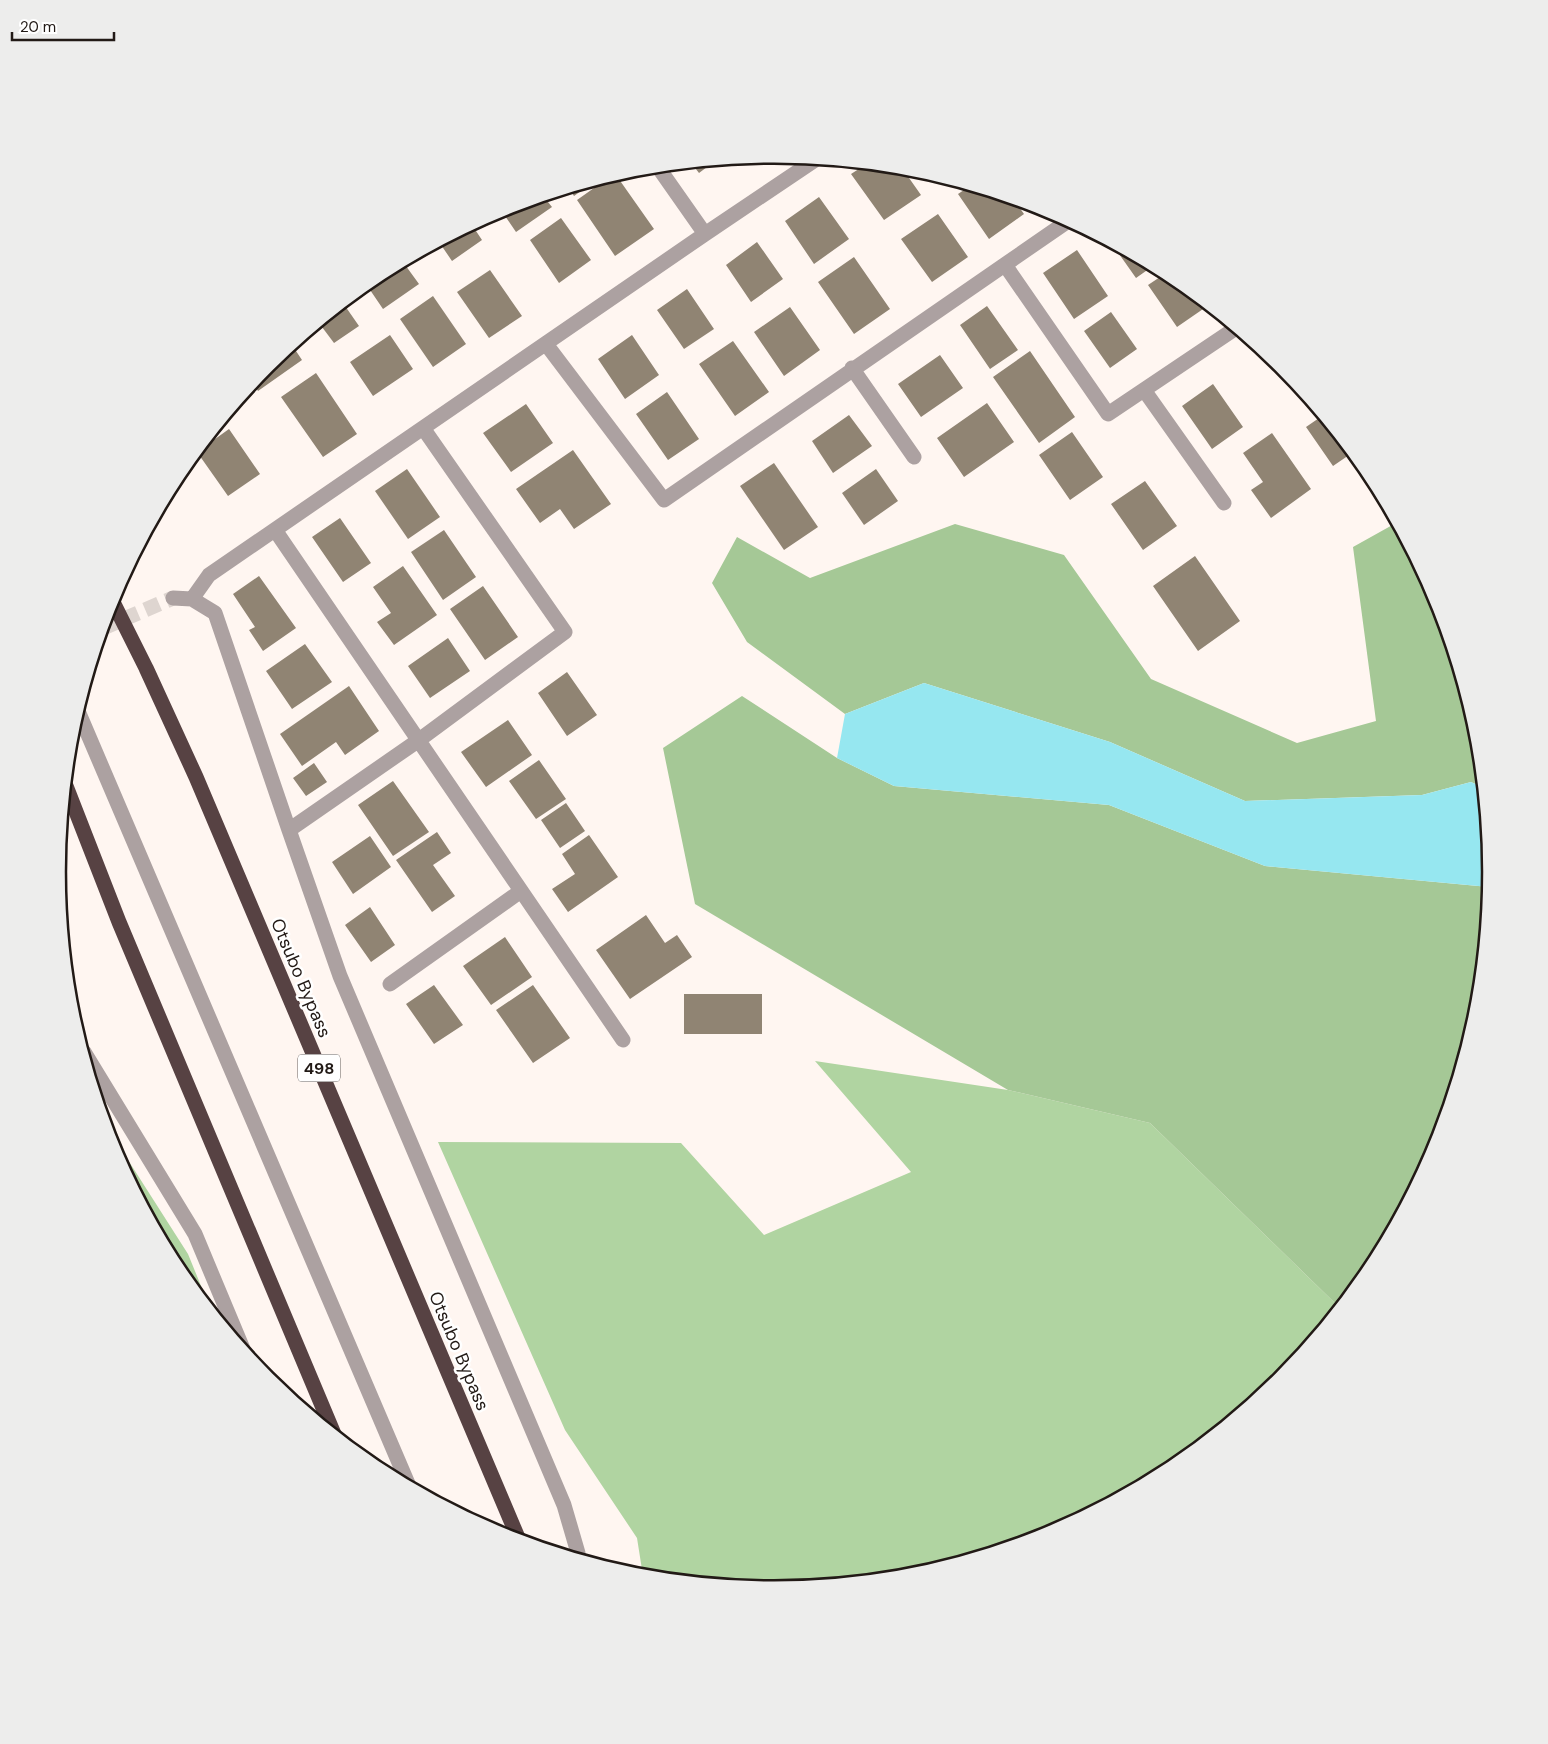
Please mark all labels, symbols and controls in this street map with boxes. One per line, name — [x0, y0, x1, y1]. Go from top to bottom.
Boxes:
scale bar — [12, 10, 115, 42]
text: 20 m — [20, 17, 56, 37]
street label: Otsubo Bypass — [265, 915, 337, 1041]
road number: 498 — [298, 1054, 340, 1082]
street label: Otsubo Bypass — [423, 1288, 495, 1414]

